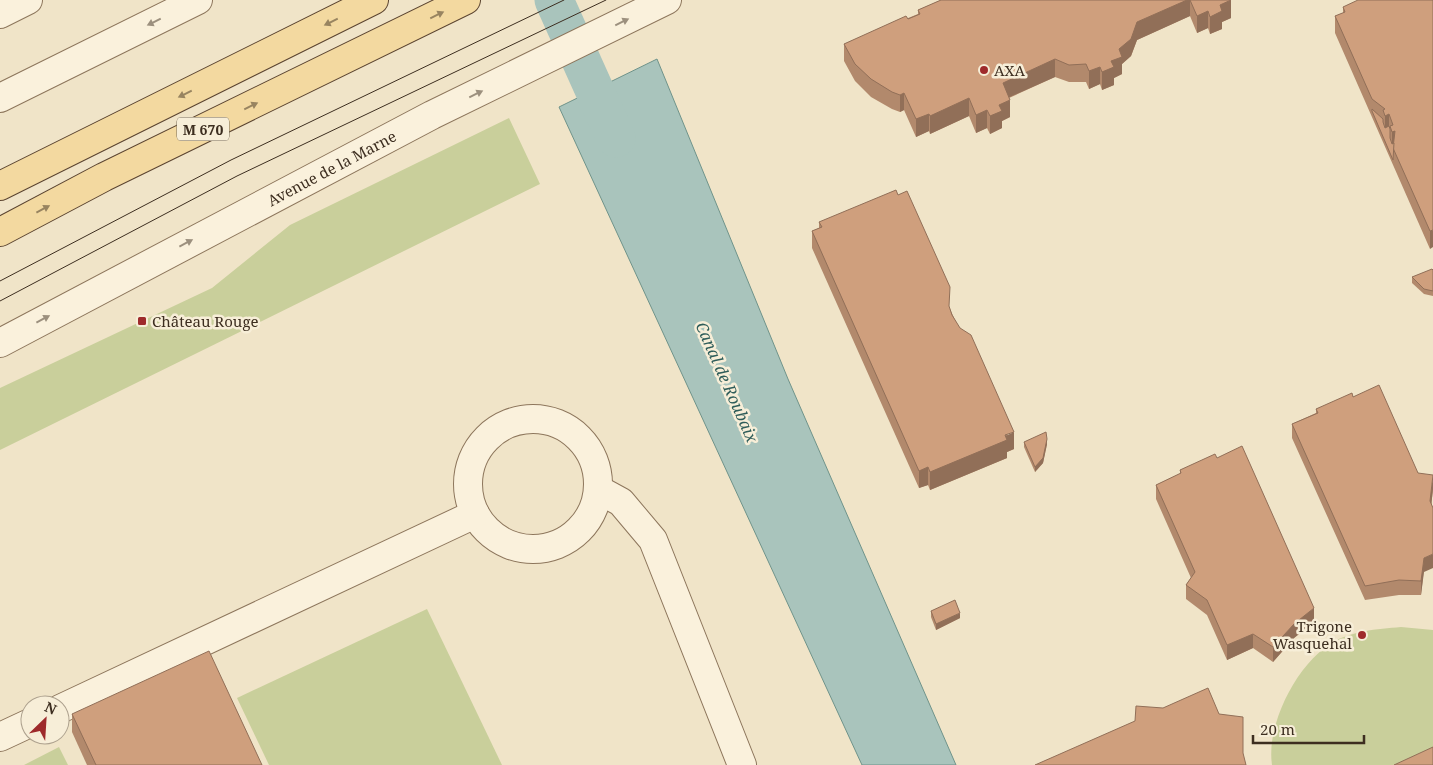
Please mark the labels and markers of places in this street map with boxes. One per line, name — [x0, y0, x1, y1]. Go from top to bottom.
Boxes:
place label: AXA — [994, 60, 1025, 80]
marker: AXA — [978, 64, 990, 76]
place label: Château Rouge — [152, 311, 258, 331]
marker: Château Rouge — [136, 315, 148, 327]
place label: Trigone Wasquehal — [1273, 616, 1352, 653]
marker: Trigone Wasquehal — [1356, 629, 1368, 641]

